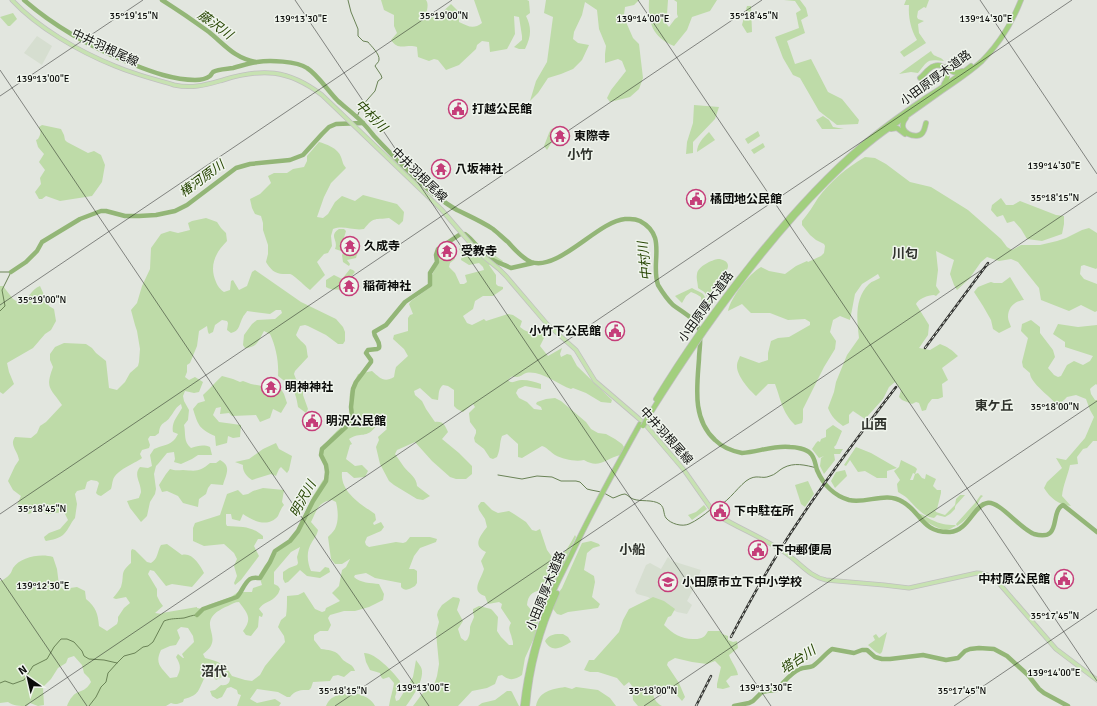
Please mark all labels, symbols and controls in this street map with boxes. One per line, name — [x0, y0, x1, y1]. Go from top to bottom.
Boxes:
water label: 藤沢川 — [195, 7, 237, 44]
text: 35°19'15"N — [110, 10, 158, 22]
text: 35°19'00"N — [420, 10, 468, 22]
text: 35°18'45"N — [730, 10, 778, 22]
text: 139°13'30"E — [274, 13, 328, 25]
text: 139°14'00"E — [616, 13, 670, 25]
text: 139°14'30"E — [959, 13, 1013, 25]
street label: 中井羽根尾線 — [69, 26, 141, 70]
street label: 小田原厚木道路 — [898, 47, 974, 109]
text: 139°13'00"E — [16, 73, 70, 85]
water label: 中村川 — [352, 97, 392, 137]
public building icon: 打越公民館 — [447, 98, 469, 120]
place label: 打越公民館 — [472, 102, 532, 117]
temple icon: 東際寺 — [549, 125, 571, 147]
place label: 東際寺 — [574, 129, 610, 144]
street label: 中井羽根尾線 — [388, 145, 450, 205]
district label: 小竹 — [567, 147, 593, 163]
water label: 椿河原川 — [176, 156, 229, 201]
temple icon: 八坂神社 — [430, 158, 452, 180]
text: 139°14'30"E — [1027, 160, 1081, 172]
place label: 八坂神社 — [455, 162, 503, 177]
public building icon: 橘団地公民館 — [685, 188, 707, 210]
place label: 橘団地公民館 — [710, 192, 782, 207]
text: 35°18'15"N — [1031, 192, 1079, 204]
temple icon: 久成寺 — [339, 235, 361, 257]
place label: 久成寺 — [364, 239, 400, 254]
water label: 中村川 — [635, 239, 655, 281]
temple icon: 受教寺 — [436, 240, 458, 262]
place label: 受教寺 — [461, 244, 497, 259]
district label: 川匂 — [892, 246, 918, 262]
street label: 小田原厚木道路 — [675, 269, 737, 345]
temple icon: 稲荷神社 — [338, 275, 360, 297]
place label: 稲荷神社 — [363, 279, 411, 294]
text: 35°19'00"N — [18, 294, 66, 306]
public building icon: 小竹下公民館 — [604, 320, 626, 342]
place label: 小竹下公民館 — [529, 324, 601, 339]
temple icon: 明神神社 — [260, 376, 282, 398]
place label: 明神神社 — [285, 380, 333, 395]
district label: 東ケ丘 — [974, 398, 1014, 414]
text: 35°18'00"N — [1031, 401, 1079, 413]
street label: 中井羽根尾線 — [636, 404, 696, 468]
public building icon: 明沢公民館 — [301, 410, 323, 432]
place label: 明沢公民館 — [326, 414, 386, 429]
district label: 山西 — [861, 417, 887, 433]
water label: 明沢川 — [287, 476, 320, 520]
public building icon: 下中駐在所 — [709, 500, 731, 522]
text: 35°18'45"N — [18, 503, 66, 515]
place label: 下中駐在所 — [734, 504, 794, 519]
public building icon: 下中郵便局 — [747, 539, 769, 561]
district label: 小船 — [619, 542, 646, 558]
place label: 下中郵便局 — [772, 543, 832, 558]
street label: 小田原厚木道路 — [523, 549, 569, 633]
public building icon: 中村原公民館 — [1053, 568, 1075, 590]
school or university icon: 小田原市立下中小学校 — [657, 571, 679, 593]
place label: 中村原公民館 — [978, 572, 1050, 587]
place label: 小田原市立下中小学校 — [682, 575, 802, 590]
text: 139°12'30"E — [16, 580, 70, 592]
text: 35°17'45"N — [1031, 610, 1079, 622]
water label: 塔台川 — [777, 641, 820, 678]
north arrow — [8, 658, 48, 698]
text: N — [16, 663, 29, 678]
district label: 沼代 — [201, 664, 227, 680]
text: 139°14'00"E — [1027, 667, 1081, 679]
text: 139°13'00"E — [396, 682, 450, 694]
text: 139°13'30"E — [739, 682, 793, 694]
text: 35°18'15"N — [319, 685, 367, 697]
text: 35°18'00"N — [629, 685, 677, 697]
text: 35°17'45"N — [938, 685, 986, 697]

